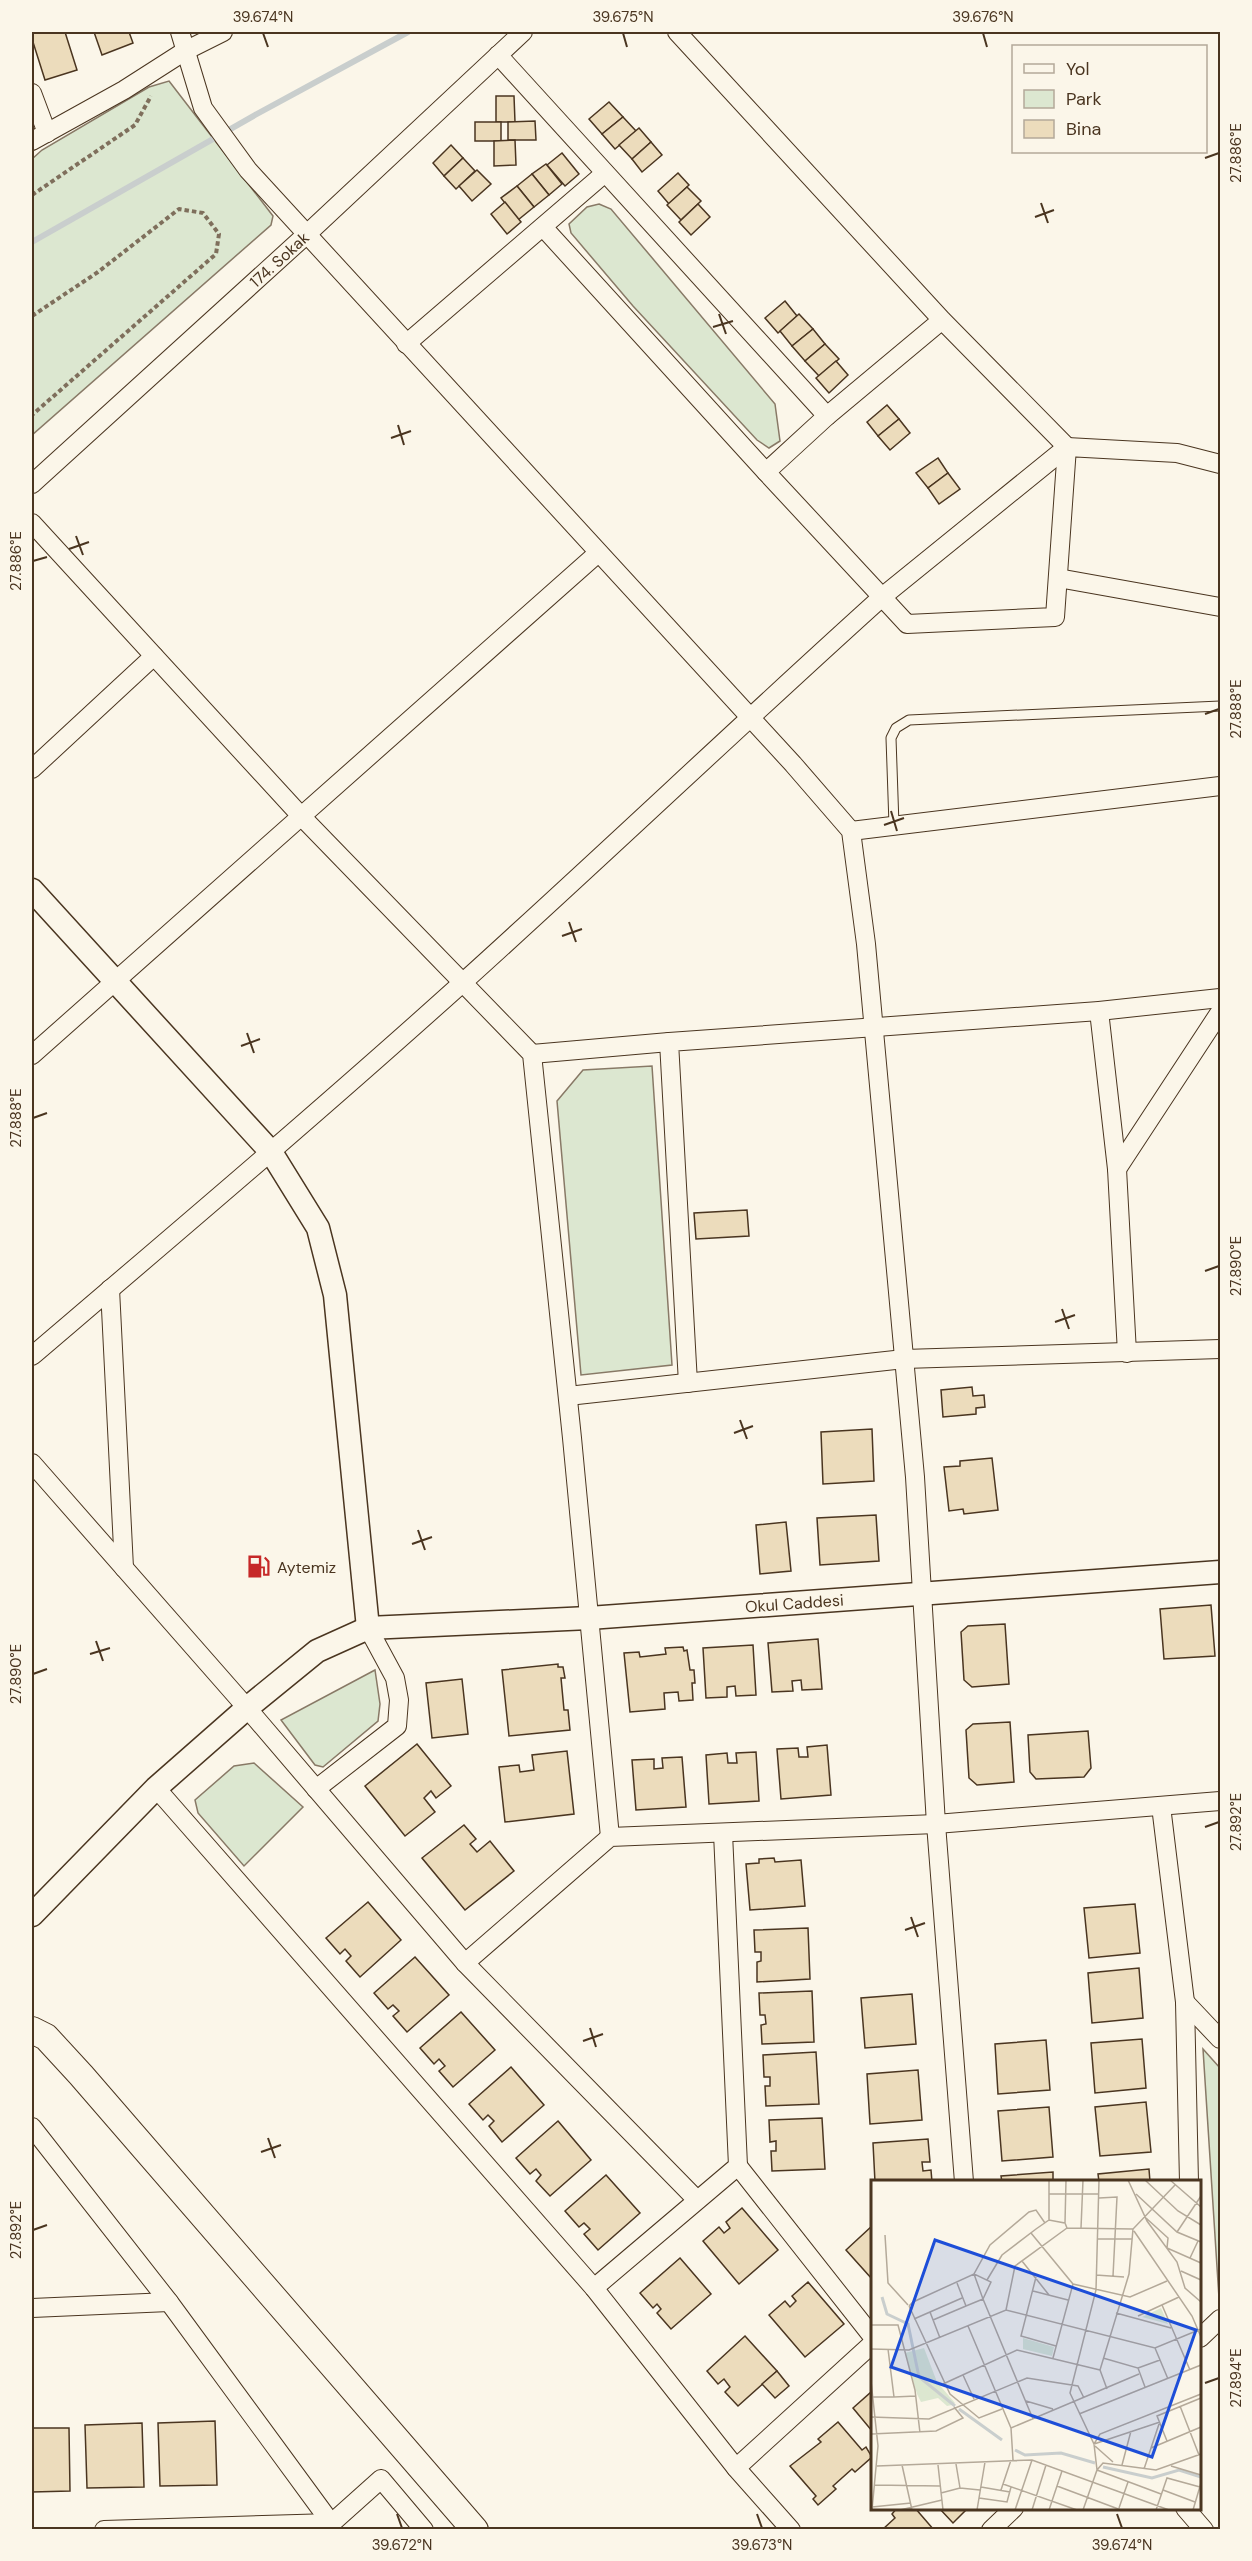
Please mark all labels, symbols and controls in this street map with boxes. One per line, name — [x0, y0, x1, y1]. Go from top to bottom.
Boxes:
text: 39.674°N — [233, 7, 293, 27]
text: 39.675°N — [592, 7, 654, 27]
text: 39.676°N — [952, 7, 1014, 27]
legend — [1012, 45, 1207, 153]
text: Yol — [1066, 57, 1090, 81]
text: Park — [1066, 87, 1102, 111]
text: Bina — [1066, 117, 1101, 141]
text: 27.886°E — [1226, 123, 1246, 183]
street label: 174. Sokak — [245, 227, 313, 292]
text: 27.886°E — [6, 531, 26, 591]
text: 27.888°E — [1226, 679, 1246, 739]
text: 27.888°E — [6, 1088, 26, 1148]
text: 27.890°E — [1226, 1236, 1246, 1296]
fuel station icon: Aytemiz — [246, 1554, 272, 1580]
place label: Aytemiz — [277, 1557, 336, 1578]
street label: Okul Caddesi — [744, 1589, 844, 1617]
text: 27.890°E — [6, 1644, 26, 1704]
text: 27.892°E — [1226, 1793, 1246, 1851]
inset map — [871, 2180, 1201, 2510]
text: 27.892°E — [6, 2201, 26, 2259]
text: 27.894°E — [1226, 2348, 1246, 2408]
text: 39.672°N — [372, 2535, 432, 2555]
text: 39.673°N — [732, 2535, 792, 2555]
text: 39.674°N — [1092, 2535, 1152, 2555]

